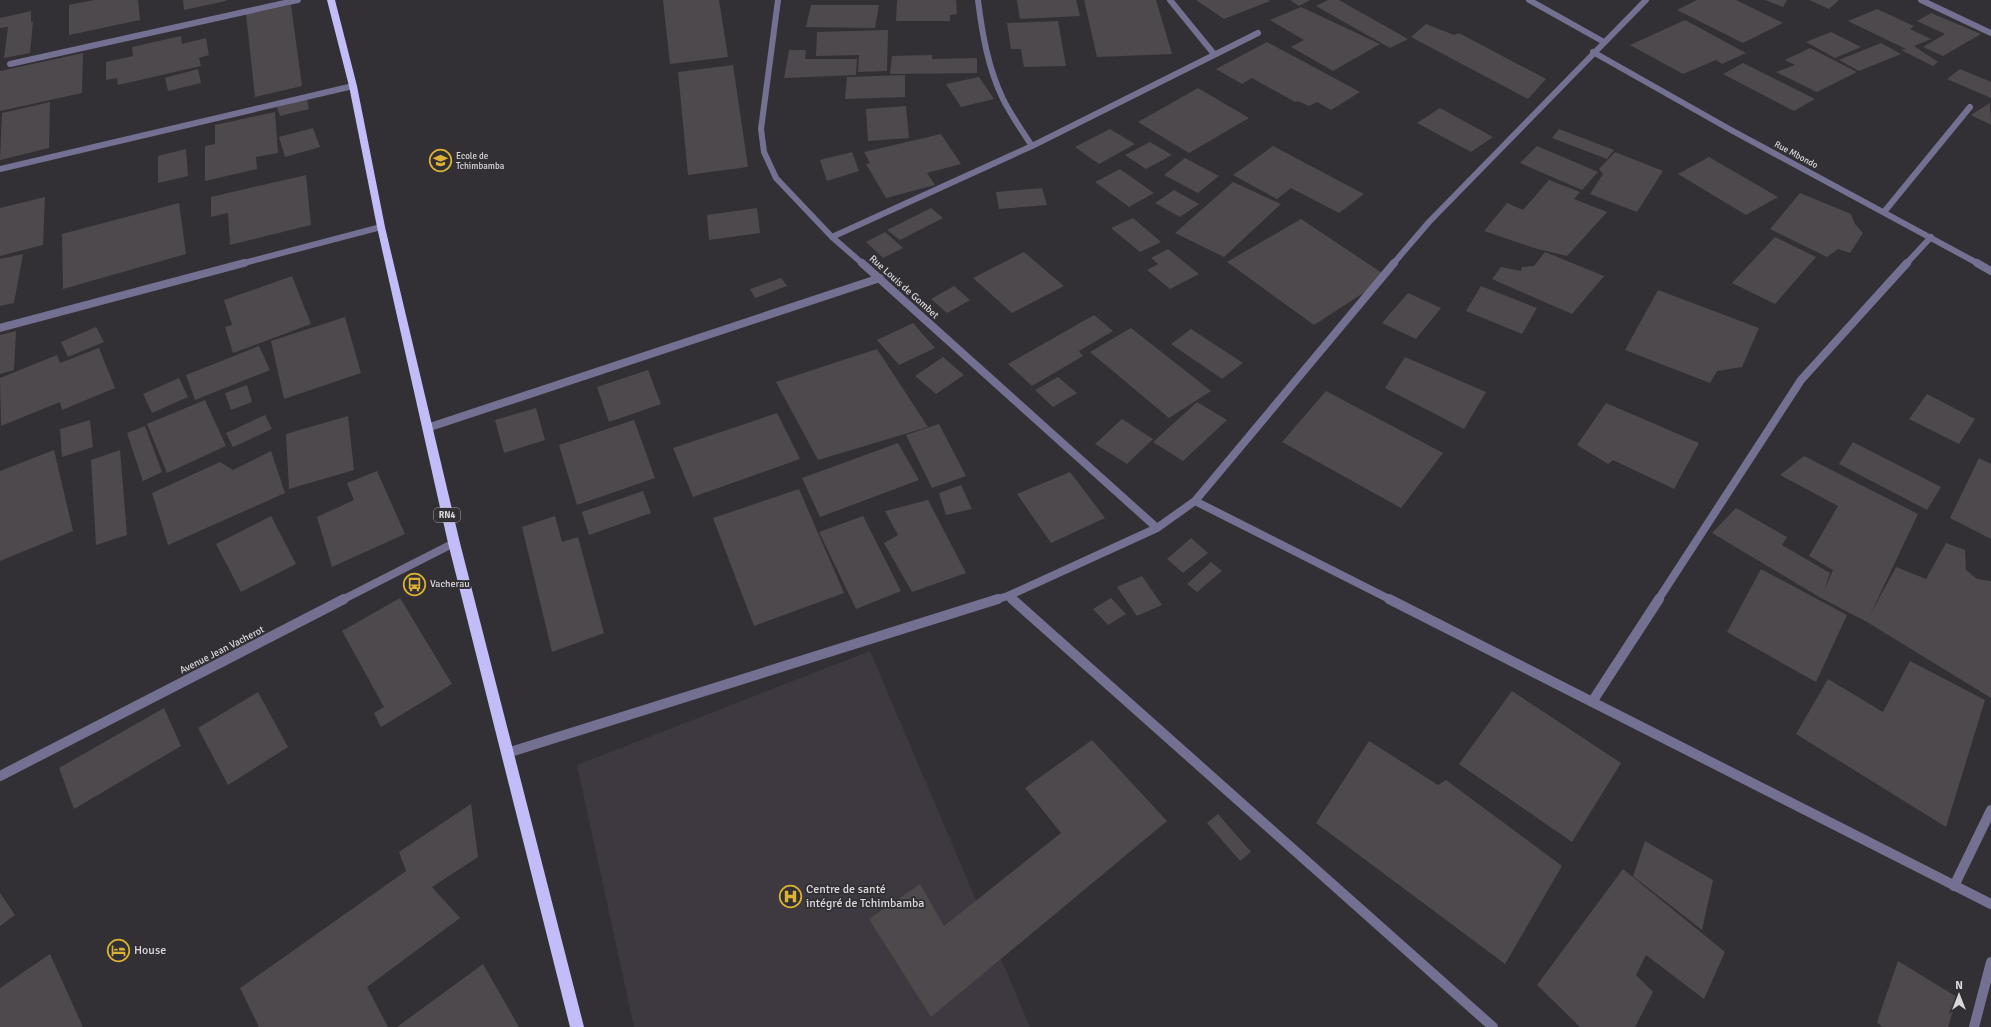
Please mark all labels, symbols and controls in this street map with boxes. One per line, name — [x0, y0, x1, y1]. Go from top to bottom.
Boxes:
street label: Rue Mbondo — [1772, 139, 1820, 171]
school or university icon: Ecole de Tchimbamba — [427, 148, 453, 174]
place label: Ecole de Tchimbamba — [456, 151, 505, 172]
street label: Rue Louis de Gombet — [867, 253, 942, 322]
road number: RN4 — [434, 508, 460, 522]
bus stop icon: Vacherau — [401, 571, 427, 597]
place label: Vacherau — [430, 578, 470, 590]
street label: Avenue Jean Vacherot — [178, 623, 267, 677]
place label: Centre de santé intégré de Tchimbamba — [806, 882, 924, 911]
hospital icon: Centre de santé intégré de Tchimbamba — [777, 883, 803, 909]
hotel icon: House — [105, 937, 131, 963]
place label: House — [134, 943, 166, 958]
north arrow — [1939, 975, 1979, 1015]
text: N — [1955, 979, 1963, 992]

